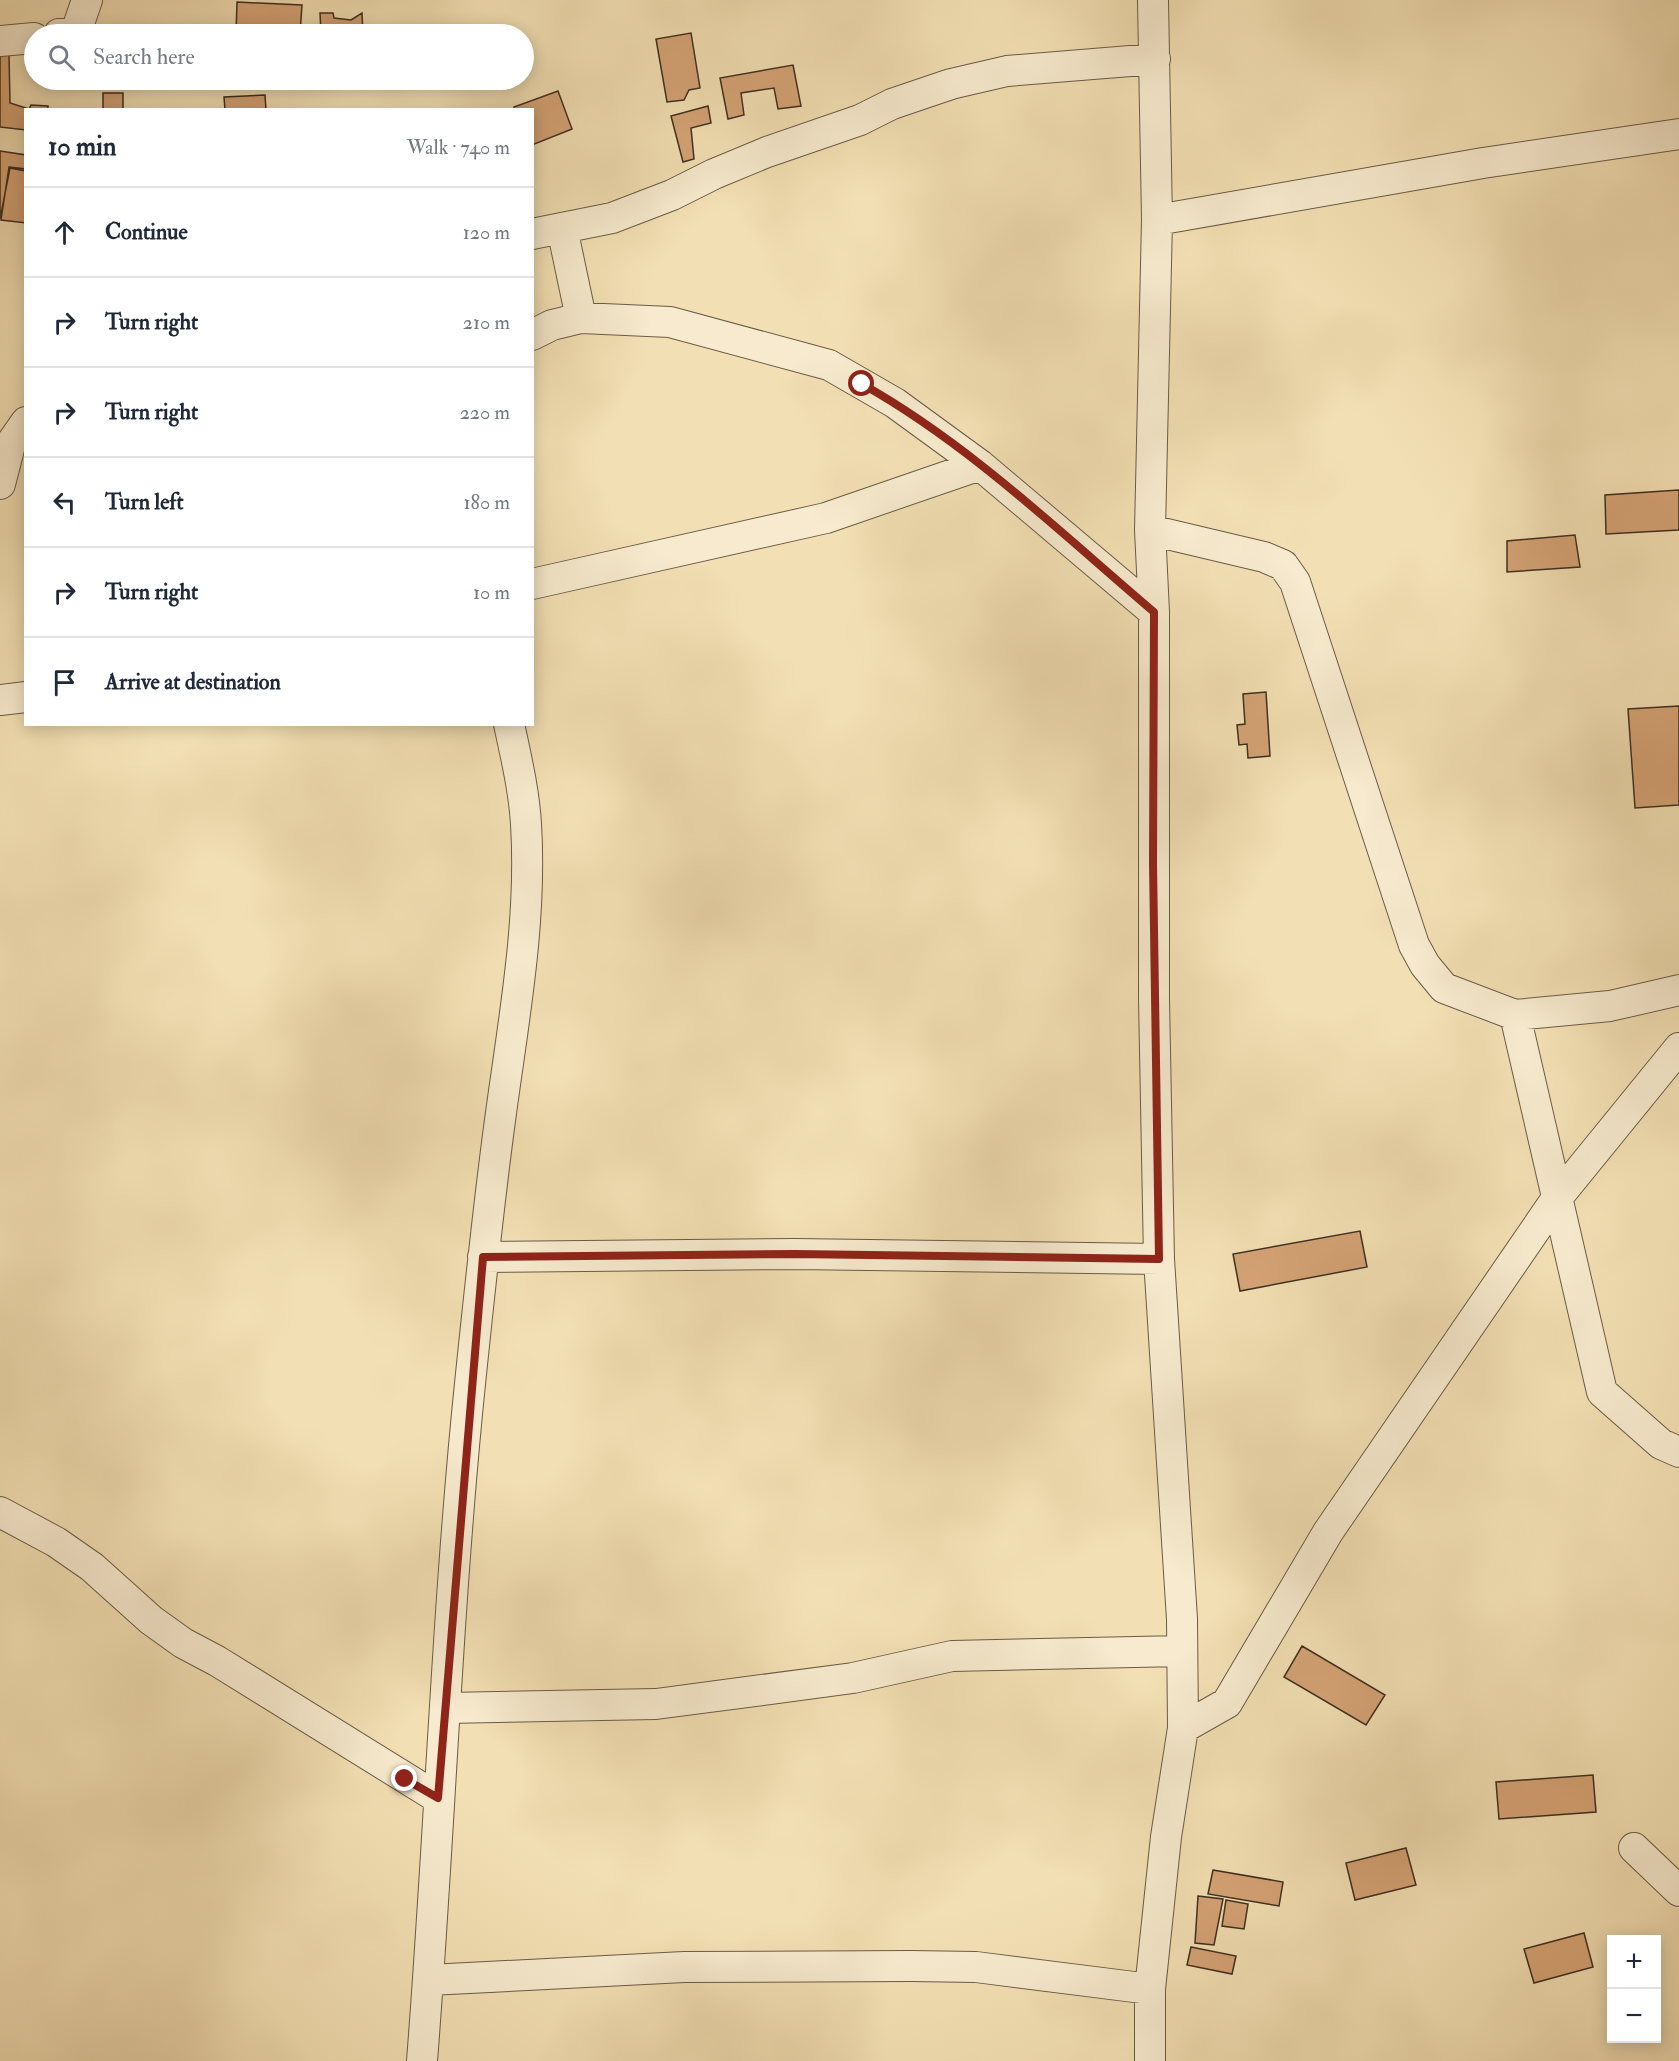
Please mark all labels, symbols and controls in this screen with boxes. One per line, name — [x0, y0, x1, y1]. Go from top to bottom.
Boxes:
search box — [24, 24, 534, 90]
icon: search — [45, 41, 78, 74]
text: Search here — [93, 43, 195, 71]
text: 10 min — [48, 131, 116, 163]
text: Walk · 740 m — [407, 135, 510, 160]
icon: ahead — [48, 216, 81, 249]
text: Continue — [105, 218, 188, 246]
text: 120 m — [463, 220, 510, 245]
icon: right — [48, 306, 81, 339]
text: Turn right — [105, 308, 198, 336]
text: 210 m — [463, 310, 510, 335]
route start — [848, 370, 874, 396]
icon: right — [48, 396, 81, 429]
text: Turn right — [105, 398, 198, 426]
text: 220 m — [460, 400, 510, 425]
icon: left — [48, 486, 81, 519]
text: Turn left — [105, 488, 184, 516]
text: 180 m — [463, 490, 510, 515]
icon: right — [48, 576, 81, 609]
text: Turn right — [105, 578, 198, 606]
text: 10 m — [473, 580, 510, 605]
icon: arrive — [48, 666, 81, 699]
text: Arrive at destination — [105, 668, 281, 696]
route end — [391, 1765, 417, 1791]
map controls — [1607, 1935, 1661, 2043]
button: + — [1607, 1935, 1661, 1989]
button: − — [1607, 1989, 1661, 2043]

